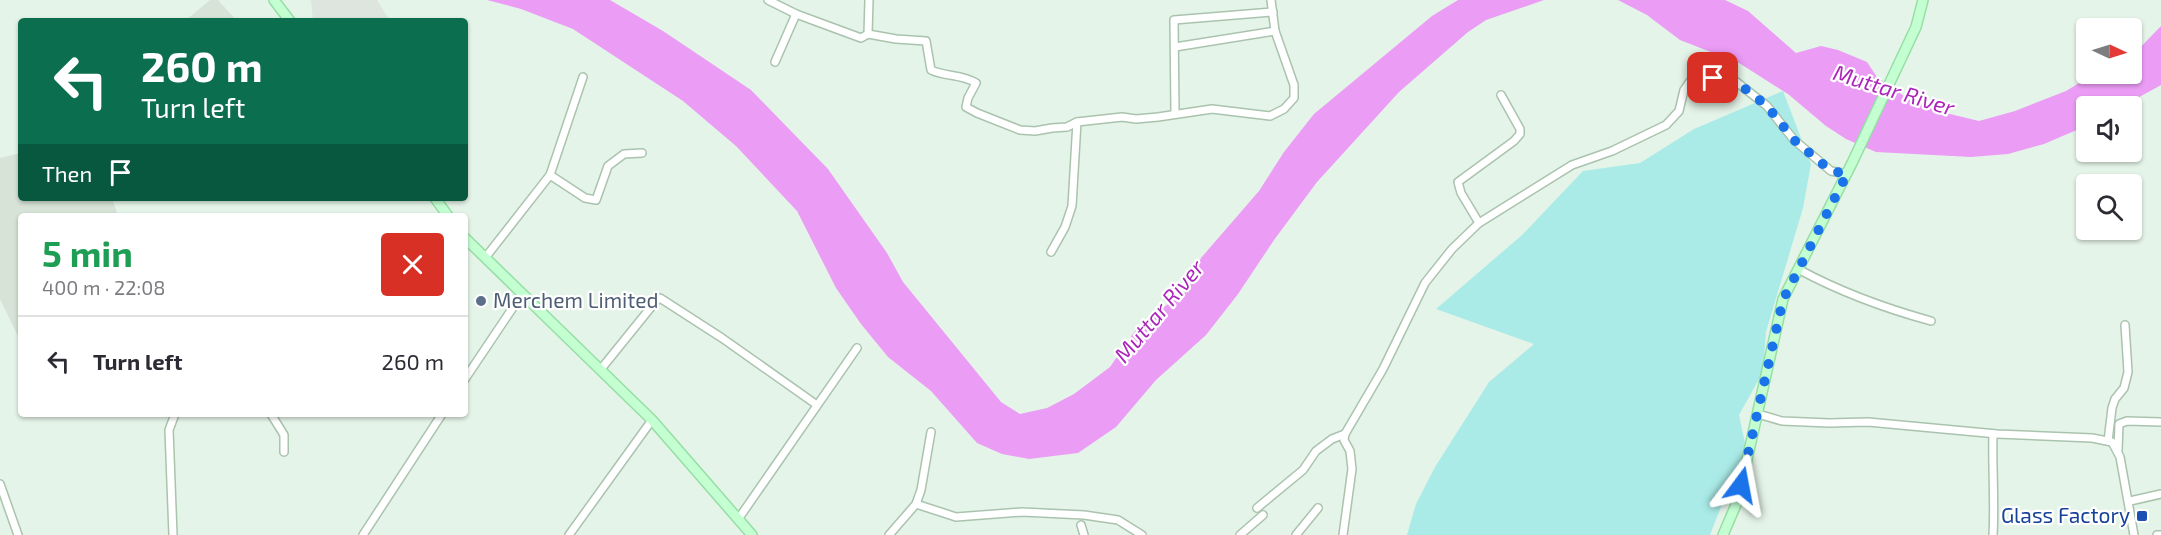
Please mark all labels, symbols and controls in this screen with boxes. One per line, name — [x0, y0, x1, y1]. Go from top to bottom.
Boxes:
north arrow — [2076, 18, 2142, 84]
map controls — [2076, 18, 2142, 240]
text: 260 m — [141, 40, 263, 90]
icon: left — [42, 42, 120, 120]
pin — [1687, 52, 1738, 103]
water label: Muttar River — [1831, 58, 1959, 120]
icon: arrive — [1696, 61, 1729, 94]
text: Turn left — [141, 91, 245, 123]
button: sound — [2076, 96, 2142, 162]
icon: arrive — [104, 156, 137, 189]
text: Then — [42, 160, 92, 186]
button: search — [2076, 174, 2142, 240]
text: 5 min — [42, 231, 133, 274]
button: close — [381, 233, 444, 296]
water label: Muttar River — [1108, 253, 1209, 367]
text: 400 m · 22:08 — [42, 275, 165, 299]
place label: Merchem Limited — [493, 287, 659, 312]
marker: Merchem Limited — [474, 294, 488, 308]
icon: left — [42, 345, 75, 378]
text: Turn left — [93, 348, 182, 374]
text: 260 m — [382, 348, 444, 374]
position arrow — [1709, 453, 1773, 517]
place label: Glass Factory — [2001, 502, 2130, 527]
marker: Glass Factory — [2135, 509, 2149, 523]

